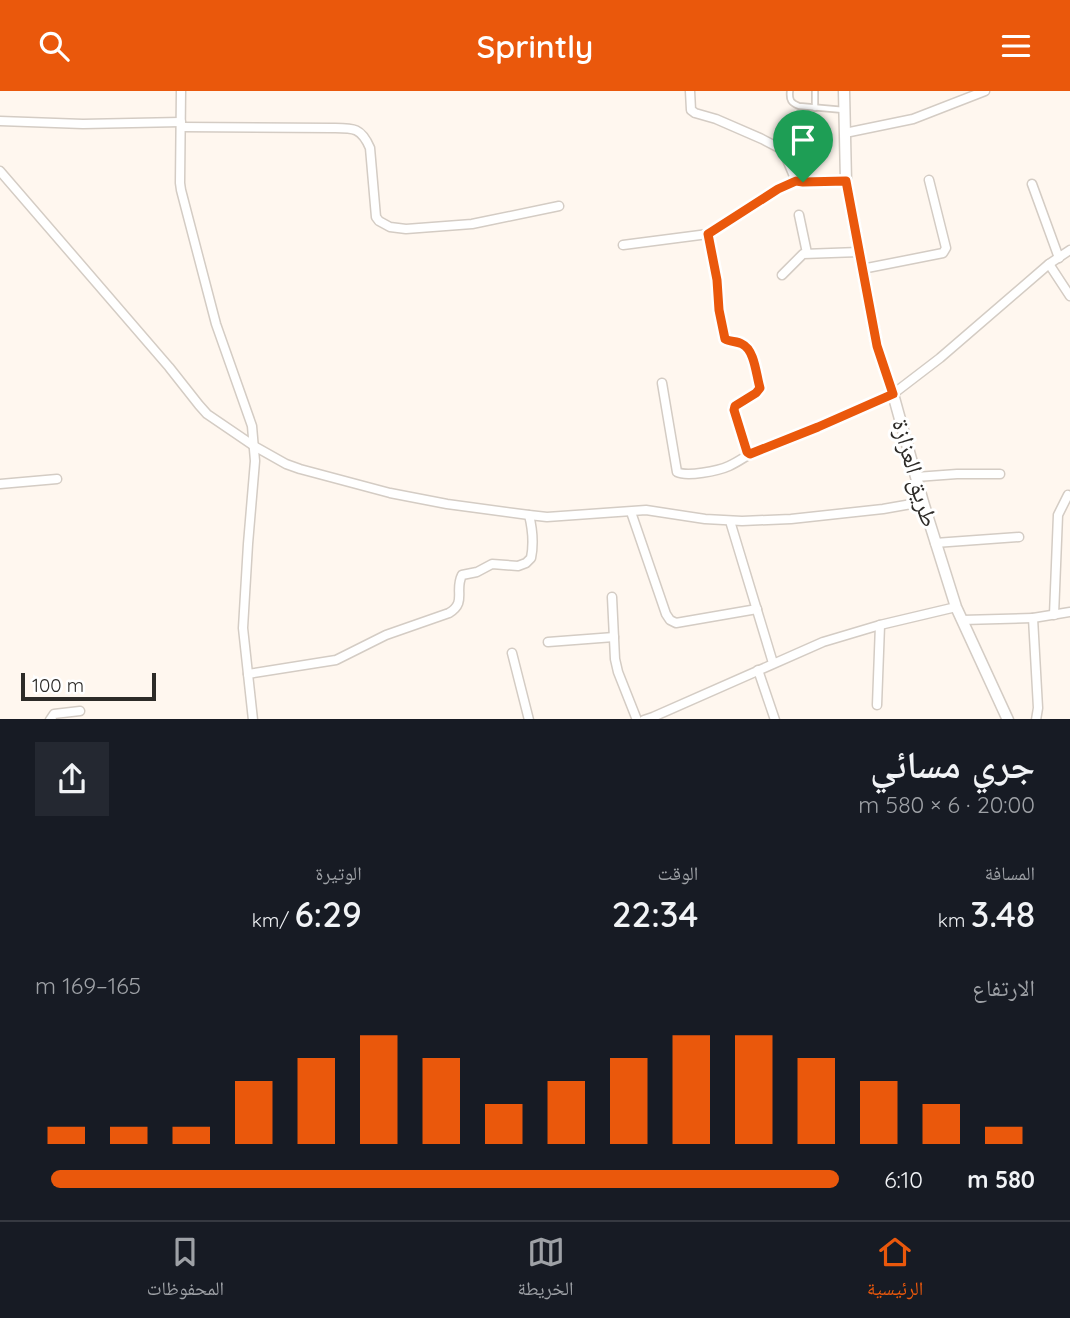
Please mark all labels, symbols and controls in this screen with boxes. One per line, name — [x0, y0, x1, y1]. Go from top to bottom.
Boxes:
text: Sprintly — [477, 26, 593, 66]
icon: search — [35, 27, 73, 65]
icon: menu — [997, 27, 1035, 65]
pin — [773, 110, 833, 182]
icon: arrive — [784, 121, 822, 159]
street label: طريق العزازة — [886, 415, 946, 530]
scale bar — [21, 671, 156, 702]
text: 100 m — [32, 673, 84, 697]
text: جري مسائي — [870, 740, 1035, 788]
button: share — [35, 742, 109, 816]
text: 20:00 · 6 × 580 m — [858, 790, 1035, 819]
text: الوتيرة — [315, 861, 362, 885]
text: الوقت — [657, 861, 698, 885]
text: المسافة — [985, 861, 1035, 885]
text: 6:29 — [294, 892, 362, 936]
text: 22:34 — [612, 892, 698, 936]
text: 3.48 — [971, 892, 1035, 936]
text: /km — [252, 908, 294, 932]
text: km — [938, 908, 971, 932]
text: 165–169 m — [35, 971, 141, 1000]
text: الارتفاع — [972, 973, 1035, 1002]
text: 6:10 — [884, 1165, 923, 1194]
text: 580 m — [967, 1165, 1035, 1194]
tab: المحفوظات — [147, 1233, 224, 1307]
tab: الخريطة — [518, 1233, 573, 1307]
tab: الرئيسية — [867, 1233, 923, 1307]

